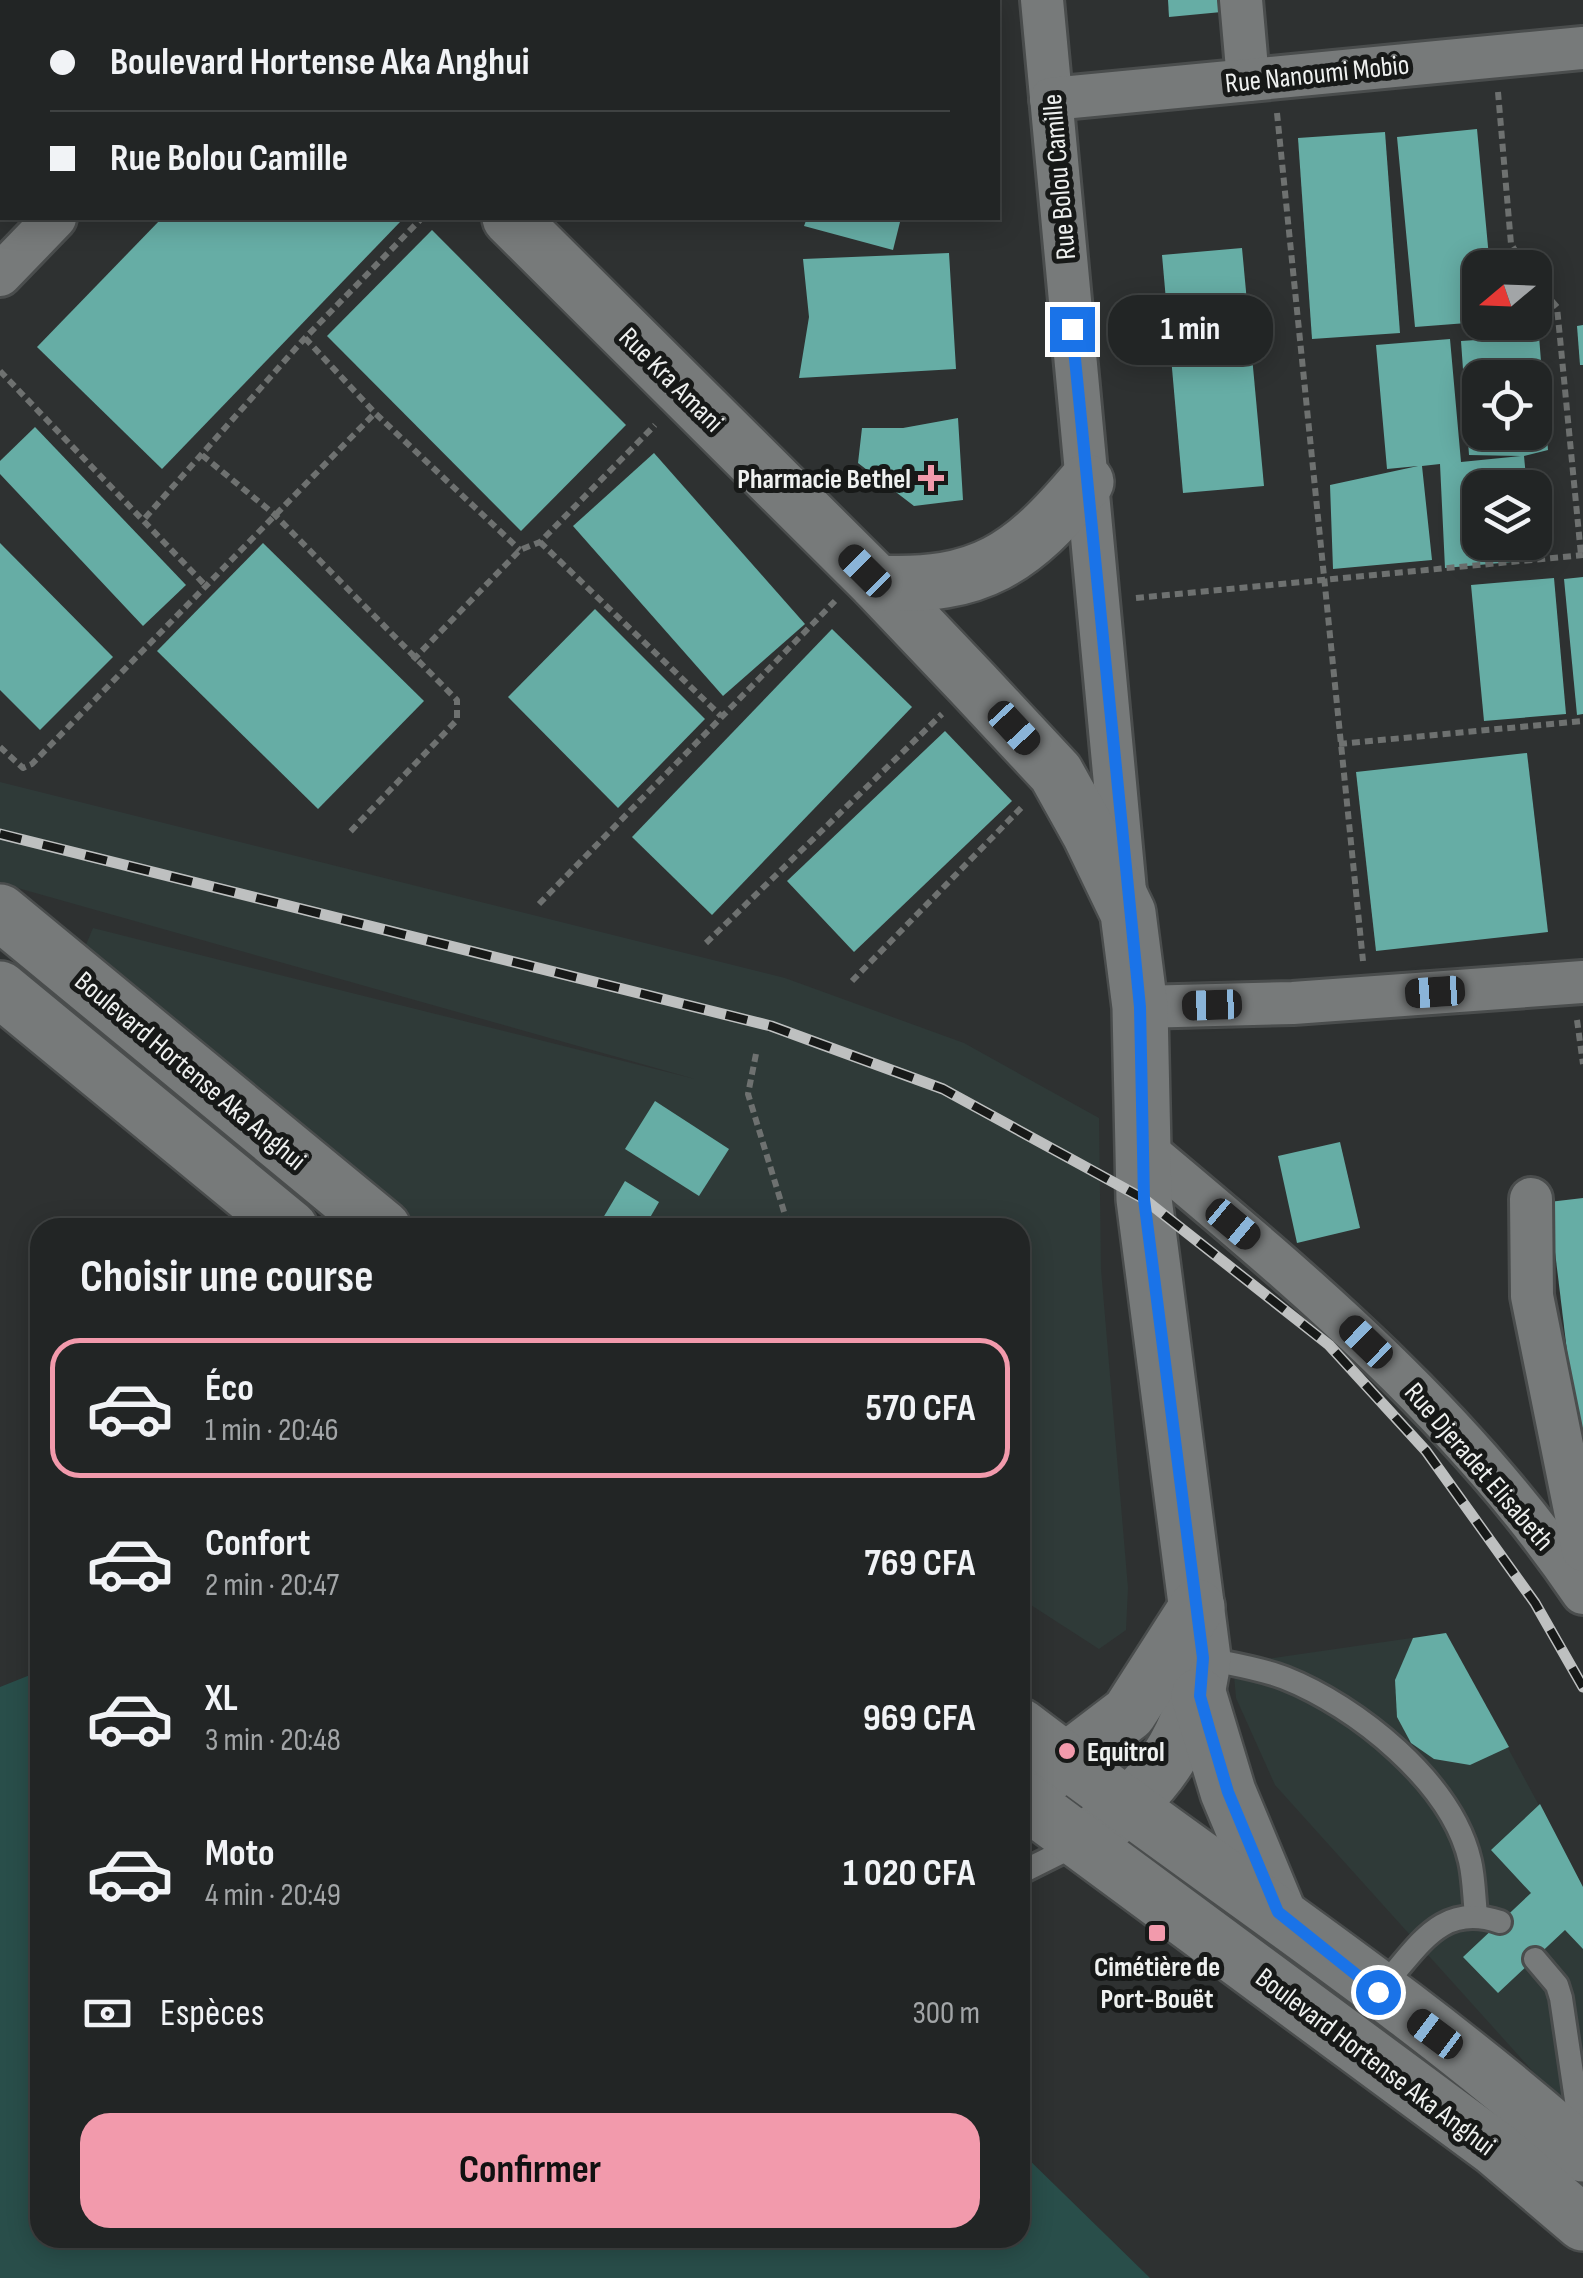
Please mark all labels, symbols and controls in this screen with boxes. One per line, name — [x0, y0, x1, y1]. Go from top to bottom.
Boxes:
text: Boulevard Hortense Aka Anghui — [110, 40, 530, 85]
street label: Rue Nanoumi Mobio — [1223, 48, 1411, 101]
street label: Rue Bolou Camille — [1036, 93, 1083, 261]
text: Rue Bolou Camille — [110, 136, 348, 181]
north arrow — [1462, 250, 1552, 340]
map controls — [1462, 250, 1552, 560]
callout: 1 min — [1107, 294, 1272, 364]
route end — [1050, 307, 1095, 352]
text: 1 min — [1161, 310, 1220, 349]
street label: Rue Kra Amani — [612, 321, 730, 439]
button: locate — [1462, 360, 1552, 450]
place label: Pharmacie Bethel — [737, 463, 911, 496]
marker: Pharmacie Bethel — [920, 467, 942, 489]
button: layers — [1462, 470, 1552, 560]
car — [833, 539, 897, 603]
car — [983, 696, 1045, 760]
street label: Boulevard Hortense Aka Anghui — [68, 965, 312, 1177]
car — [1404, 975, 1466, 1009]
car — [1181, 989, 1243, 1021]
car — [1200, 1193, 1266, 1255]
text: Choisir une course — [80, 1250, 373, 1305]
car — [1334, 1310, 1398, 1374]
icon: car — [85, 1363, 175, 1453]
text: Éco — [205, 1366, 254, 1411]
street label: Rue Djeradet Elisabeth — [1397, 1376, 1561, 1558]
text: 570 CFA — [866, 1386, 975, 1431]
text: 1 min · 20:46 — [205, 1411, 339, 1450]
icon: car — [85, 1518, 175, 1608]
text: Confort — [205, 1521, 310, 1566]
text: 769 CFA — [864, 1541, 975, 1586]
text: 2 min · 20:47 — [205, 1566, 339, 1605]
icon: car — [85, 1673, 175, 1763]
text: XL — [205, 1676, 238, 1721]
text: 969 CFA — [863, 1696, 975, 1741]
text: 3 min · 20:48 — [205, 1721, 341, 1760]
place label: Equitrol — [1087, 1736, 1165, 1769]
marker: Equitrol — [1056, 1740, 1078, 1762]
icon: car — [85, 1828, 175, 1918]
text: Moto — [205, 1831, 275, 1876]
text: 1 020 CFA — [843, 1851, 975, 1896]
text: 4 min · 20:49 — [205, 1876, 341, 1915]
marker: Cimétière de Port-Bouët — [1146, 1922, 1168, 1944]
place label: Cimétière de Port-Bouët — [1094, 1951, 1220, 2016]
street label: Boulevard Hortense Aka Anghui — [1249, 1961, 1501, 2163]
route start — [1356, 1970, 1401, 2015]
icon: cash — [80, 1986, 135, 2041]
text: Espèces — [160, 1991, 264, 2036]
text: 300 m — [912, 1994, 980, 2033]
car — [1402, 2004, 1468, 2064]
button: Confirmer — [80, 2113, 980, 2228]

